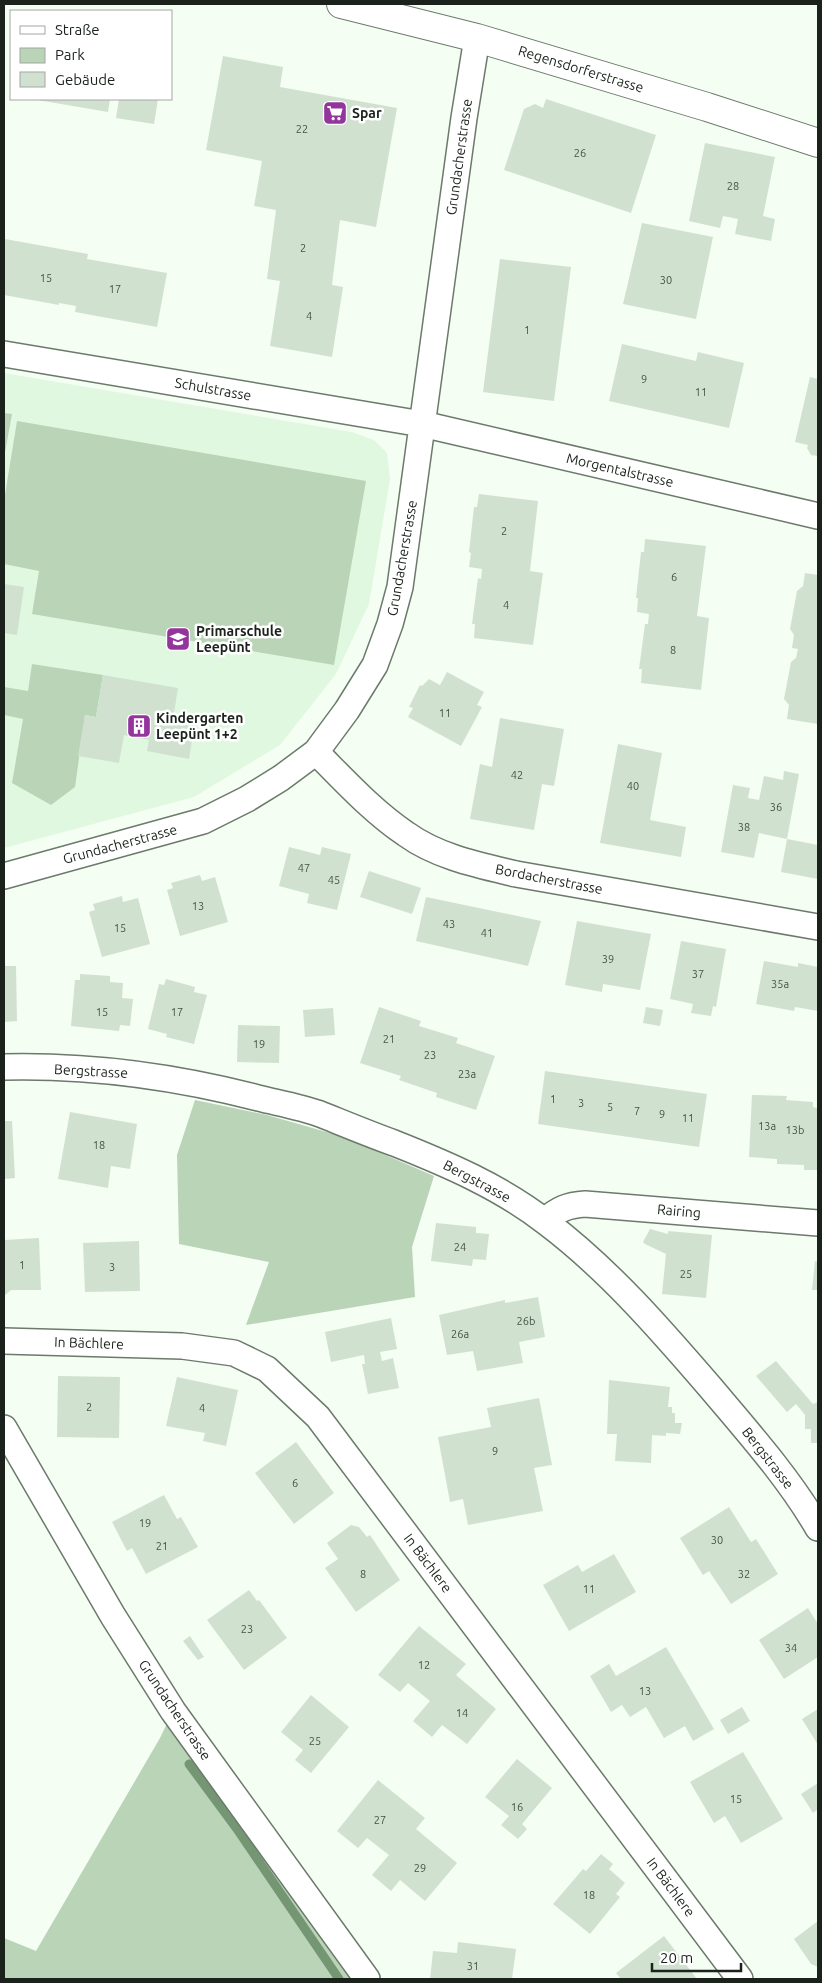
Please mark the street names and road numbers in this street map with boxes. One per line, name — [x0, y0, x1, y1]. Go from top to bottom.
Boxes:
street label: Regensdorferstrasse — [516, 42, 646, 96]
street label: Grundacherstrasse — [443, 98, 475, 216]
street label: Schulstrasse — [173, 374, 253, 404]
street label: Morgentalstrasse — [565, 450, 675, 490]
street label: Grundacherstrasse — [384, 499, 420, 617]
street label: Grundacherstrasse — [61, 821, 179, 867]
street label: Bordacherstrasse — [494, 861, 604, 897]
street label: Bergstrasse — [54, 1061, 128, 1081]
street label: Bergstrasse — [441, 1157, 513, 1205]
street label: Rairing — [656, 1201, 702, 1221]
street label: In Bächlere — [54, 1334, 124, 1352]
street label: Bergstrasse — [739, 1424, 797, 1492]
street label: In Bächlere — [401, 1530, 455, 1596]
street label: Grundacherstrasse — [136, 1657, 214, 1763]
street label: In Bächlere — [644, 1854, 698, 1920]

